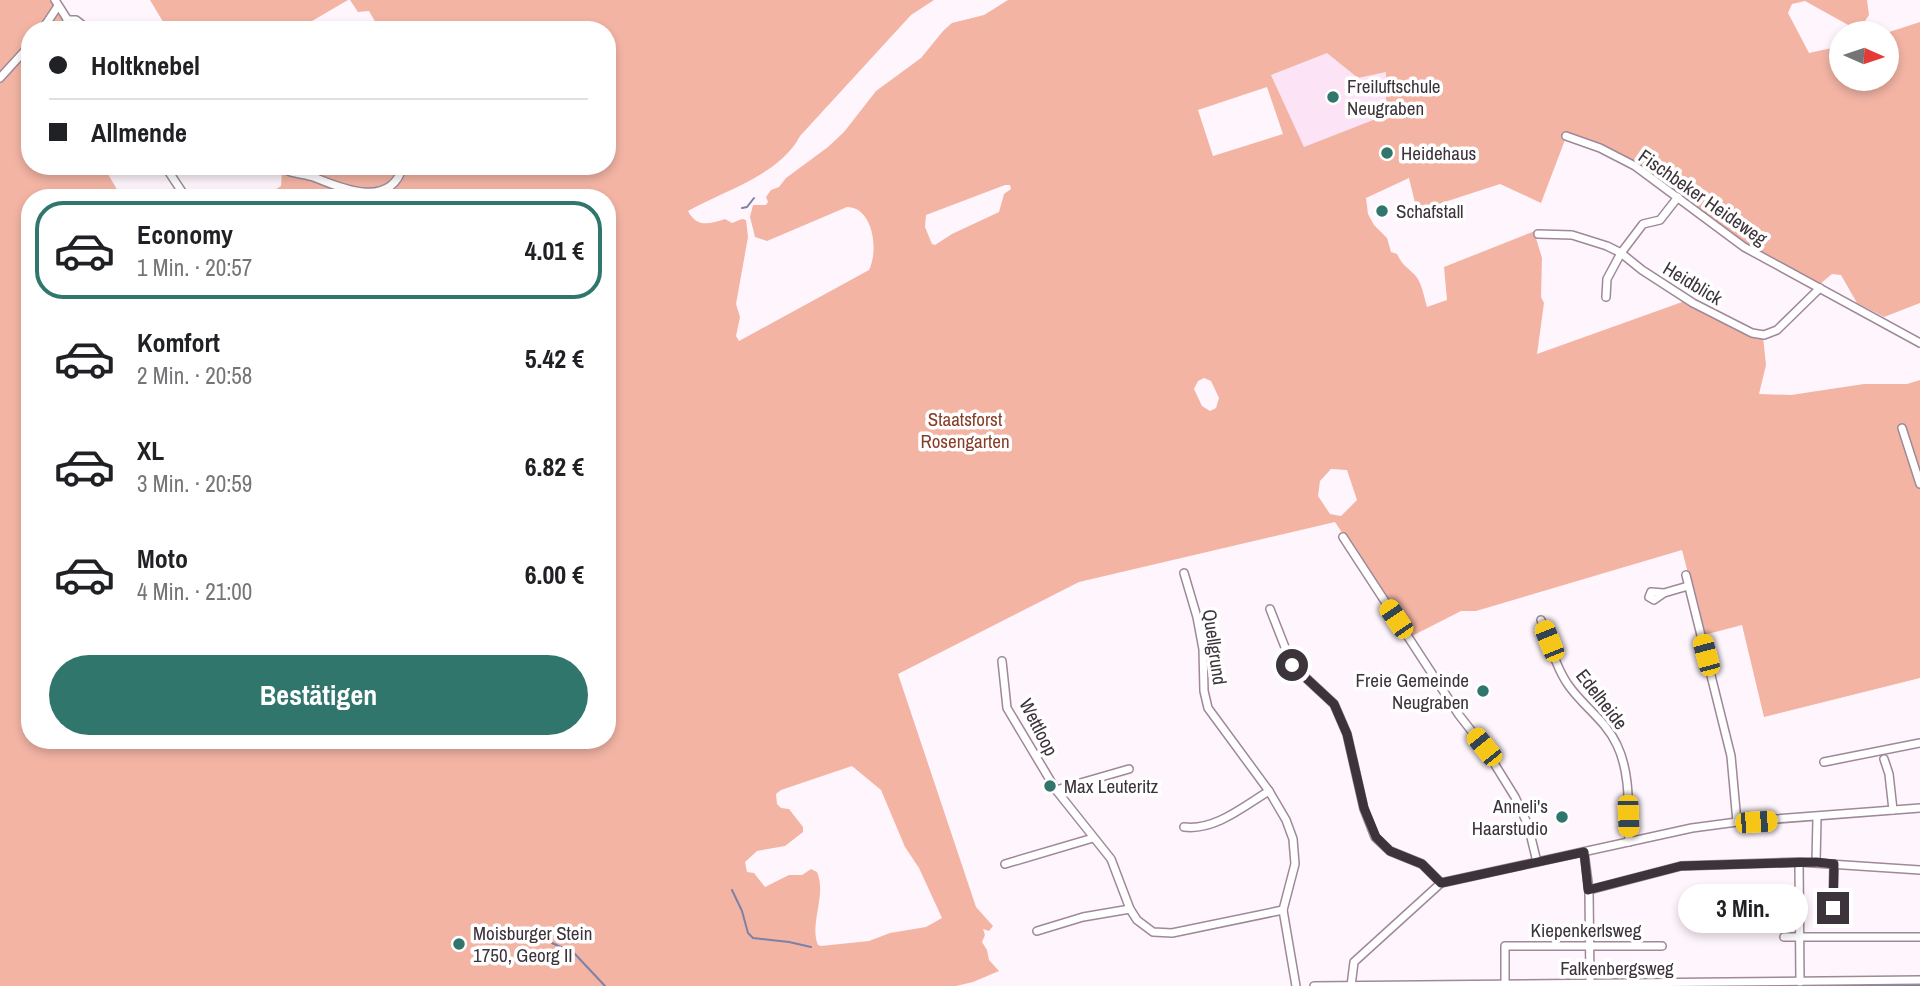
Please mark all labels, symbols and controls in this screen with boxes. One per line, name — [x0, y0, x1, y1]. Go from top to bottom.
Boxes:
north arrow — [1829, 21, 1899, 91]
map controls — [1829, 21, 1899, 91]
text: Holtknebel — [91, 48, 200, 83]
place label: Freiluftschule Neugraben — [1347, 73, 1441, 121]
marker: Freiluftschule Neugraben — [1325, 89, 1341, 105]
text: Allmende — [91, 115, 187, 150]
place label: Heidehaus — [1401, 140, 1477, 166]
street label: Fischbeker Heideweg — [1633, 143, 1773, 251]
marker: Heidehaus — [1379, 145, 1395, 161]
place label: Schafstall — [1396, 198, 1464, 224]
marker: Schafstall — [1374, 203, 1390, 219]
text: Economy — [137, 217, 233, 252]
icon: car — [53, 219, 116, 282]
text: 4.01 € — [525, 233, 584, 268]
text: 1 Min. · 20:57 — [137, 252, 252, 283]
street label: Heidblick — [1658, 255, 1728, 311]
text: Komfort — [137, 325, 220, 360]
icon: car — [53, 327, 116, 390]
text: 5.42 € — [525, 341, 584, 376]
text: 2 Min. · 20:58 — [137, 360, 252, 391]
park label: Staatsforst Rosengarten — [920, 406, 1010, 454]
text: XL — [137, 433, 164, 468]
icon: car — [53, 435, 116, 498]
text: 6.82 € — [525, 449, 584, 484]
text: 3 Min. · 20:59 — [137, 468, 252, 499]
text: Moto — [137, 541, 188, 576]
icon: car — [53, 543, 116, 606]
text: 6.00 € — [525, 557, 584, 592]
text: 4 Min. · 21:00 — [137, 576, 252, 607]
car — [1376, 596, 1417, 642]
street label: Quellgrund — [1197, 607, 1233, 687]
car — [1532, 618, 1567, 664]
car — [1691, 632, 1722, 678]
route start — [1276, 649, 1308, 681]
button: Bestätigen — [49, 655, 588, 735]
street label: Edelheide — [1570, 663, 1634, 735]
place label: Freie Gemeinde Neugraben — [1356, 667, 1469, 715]
marker: Freie Gemeinde Neugraben — [1475, 683, 1491, 699]
street label: Wettloop — [1014, 694, 1064, 760]
car — [1463, 724, 1506, 770]
place label: Max Leuteritz — [1064, 773, 1159, 799]
marker: Max Leuteritz — [1042, 778, 1058, 794]
place label: Anneli's Haarstudio — [1472, 793, 1548, 841]
car — [1617, 795, 1640, 837]
marker: Anneli's Haarstudio — [1554, 809, 1570, 825]
car — [1735, 810, 1778, 834]
callout: 3 Min. — [1679, 884, 1808, 932]
route end — [1817, 892, 1849, 924]
text: 3 Min. — [1716, 893, 1770, 924]
street label: Kiepenkerlsweg — [1531, 917, 1642, 943]
place label: Moisburger Stein 1750, Georg II — [473, 920, 593, 968]
marker: Moisburger Stein 1750, Georg II — [451, 936, 467, 952]
street label: Falkenbergsweg — [1560, 955, 1674, 981]

